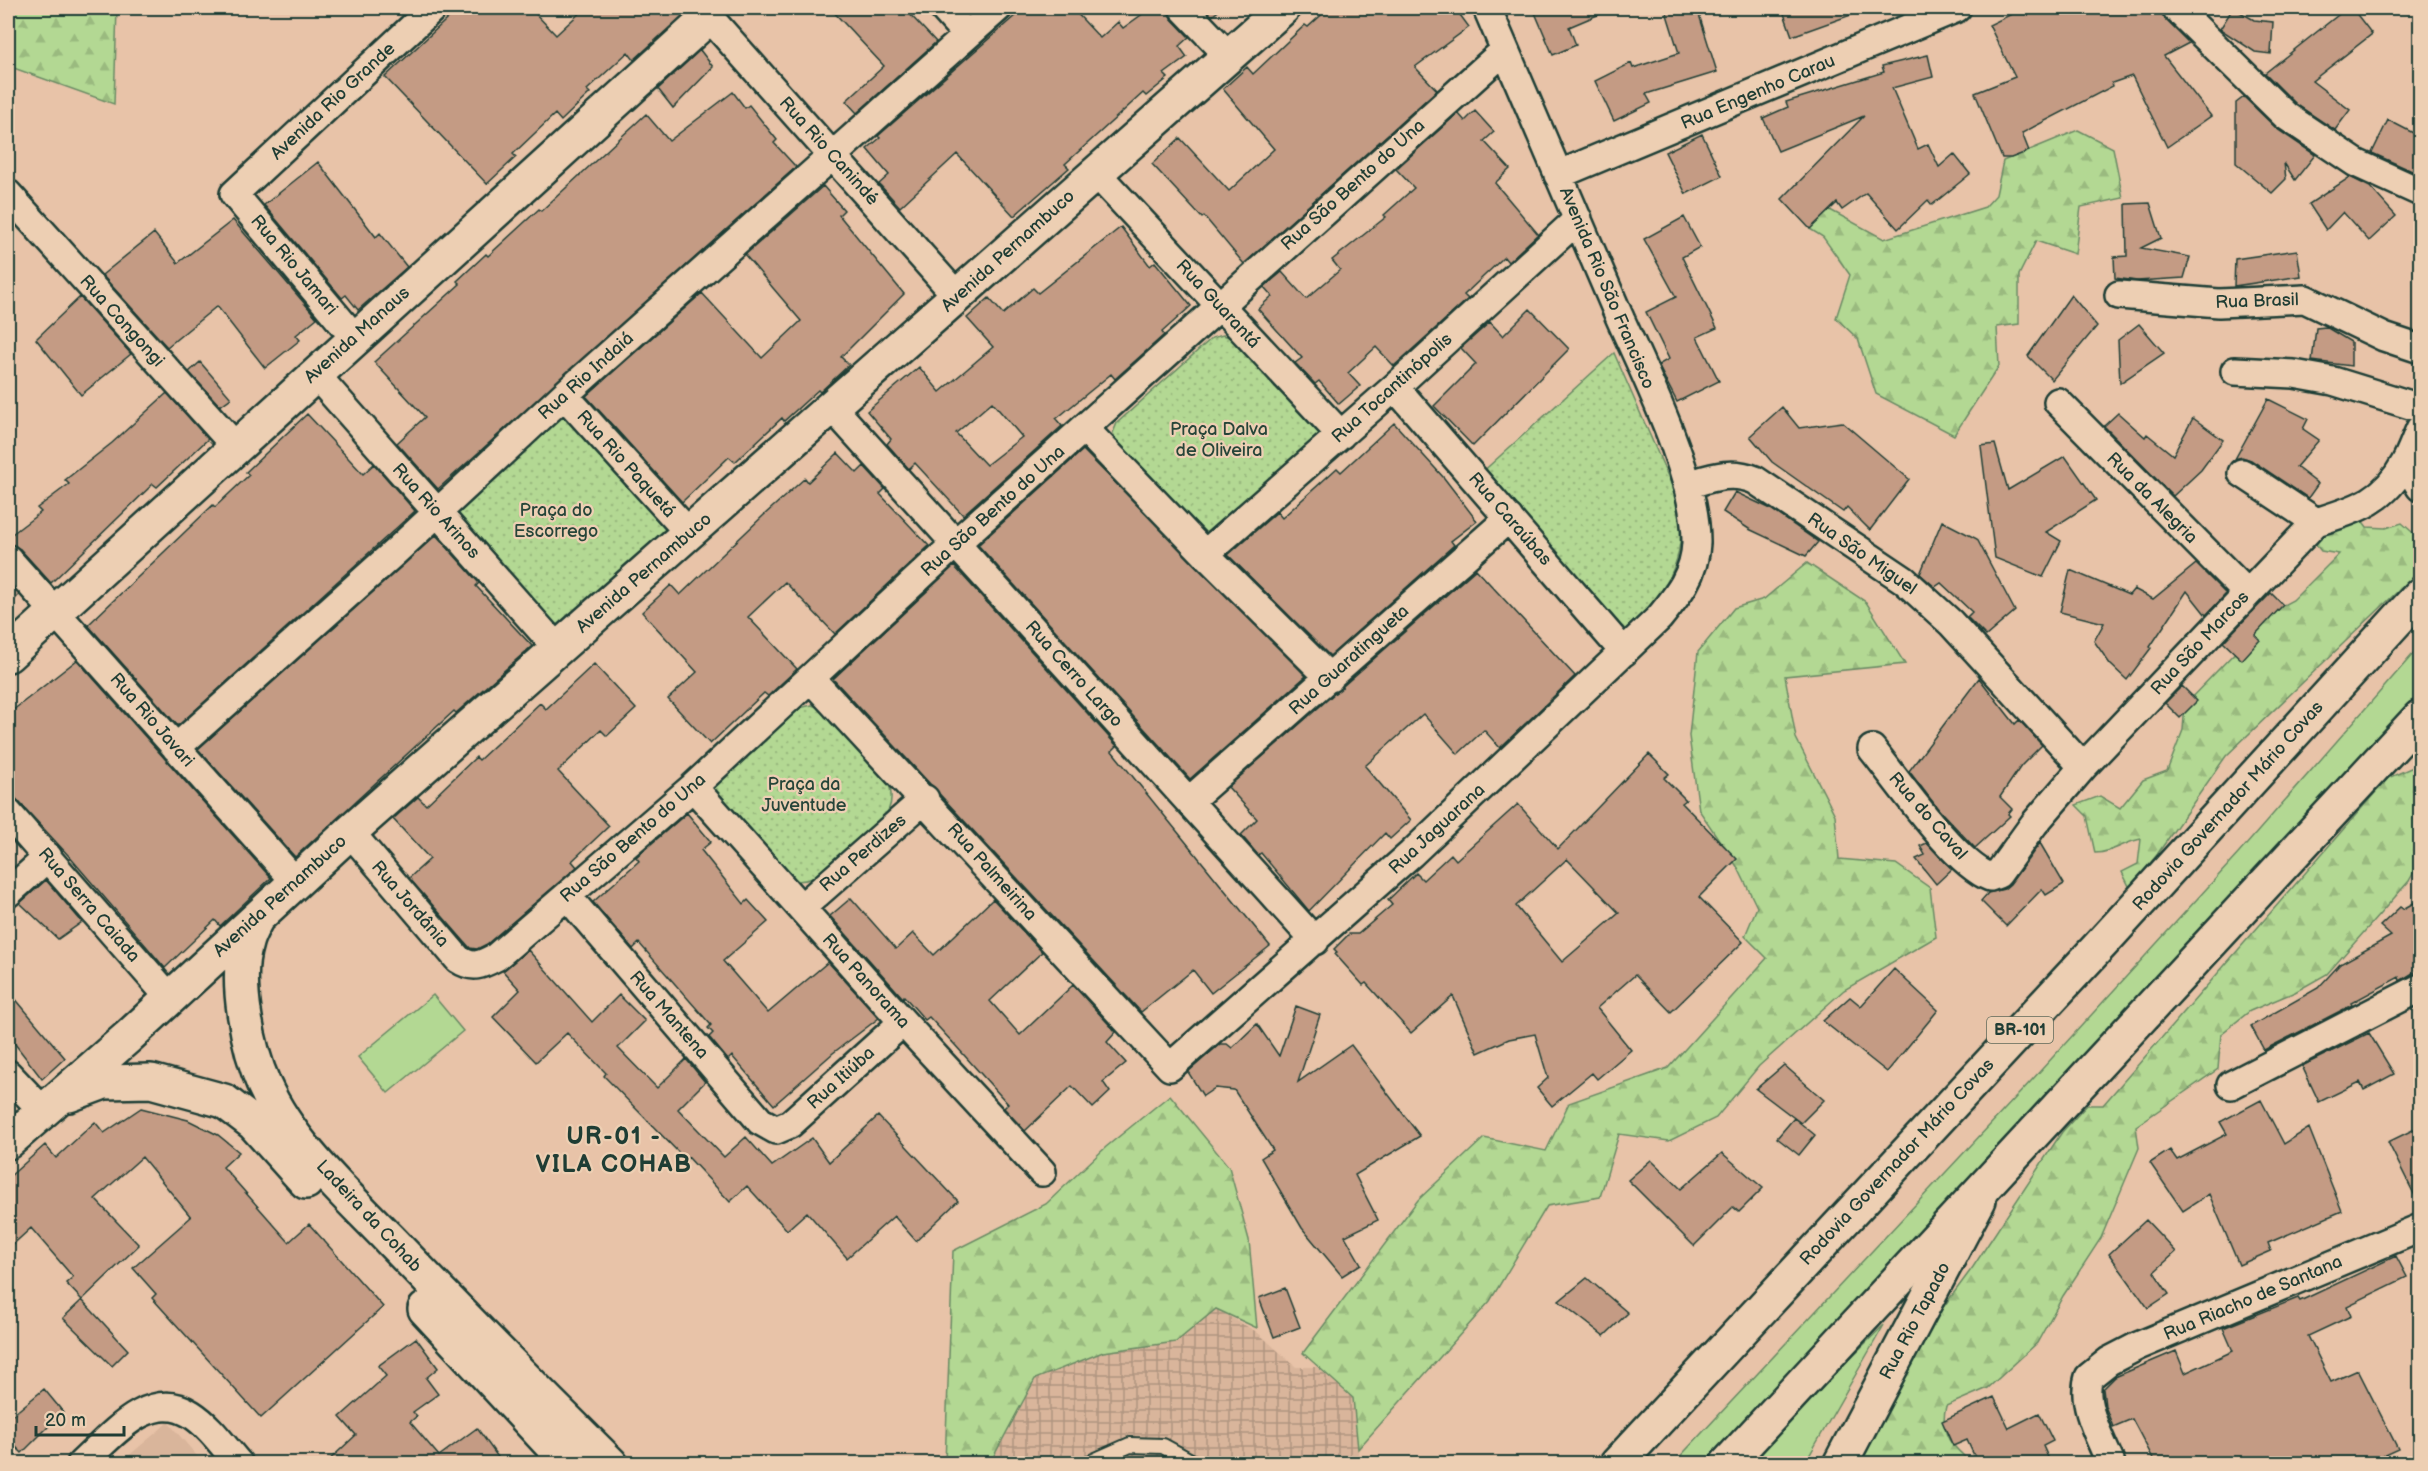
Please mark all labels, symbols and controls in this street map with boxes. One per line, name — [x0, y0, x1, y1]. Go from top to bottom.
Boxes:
street label: Avenida Rio Grande — [266, 38, 400, 164]
street label: Rua Engenho Carau — [1678, 50, 1838, 134]
street label: Rua Rio Canindé — [775, 92, 883, 210]
street label: Rua São Bento do Una — [1277, 115, 1429, 255]
street label: Avenida Rio São Francisco — [1555, 184, 1659, 392]
street label: Avenida Pernambuco — [937, 186, 1079, 316]
street label: Rua Rio Jamari — [246, 211, 342, 319]
street label: Rua Guarantá — [1172, 255, 1264, 353]
street label: Rua Congongi — [75, 271, 169, 371]
street label: Avenida Manaus — [300, 282, 414, 388]
street label: Rua Brasil — [2215, 289, 2299, 313]
street label: Rua Rio Indaiá — [534, 328, 638, 424]
street label: Rua Tocantinópolis — [1328, 329, 1456, 447]
street label: Rua Rio Paquetá — [572, 406, 680, 522]
park label: Praça Dalva de Oliveira — [1170, 419, 1268, 461]
street label: Rua São Bento do Una — [917, 441, 1069, 581]
street label: Rua da Alegria — [2102, 448, 2202, 548]
street label: Rua Rio Arinos — [388, 459, 484, 563]
street label: Rua Caraúbas — [1464, 468, 1556, 570]
park label: Praça do Escorrego — [514, 500, 598, 542]
street label: Avenida Pernambuco — [572, 509, 716, 637]
street label: Rua São Miguel — [1803, 509, 1921, 599]
street label: Rua São Marcos — [2147, 587, 2254, 699]
street label: Rua Guaratingueta — [1285, 601, 1413, 719]
street label: Rua Cerro Largo — [1021, 616, 1127, 732]
street label: Rua Rio Javari — [106, 669, 198, 771]
street label: Rodovia Governador Mário Covas — [2128, 697, 2328, 915]
street label: Rua do Caval — [1884, 768, 1972, 864]
street label: Rua São Bento do Una — [556, 769, 710, 907]
park label: Praça da Juventude — [761, 774, 847, 816]
street label: Rua Jaguarana — [1385, 779, 1489, 879]
street label: Rua Perdizes — [815, 810, 911, 896]
street label: Rua Palmeirina — [943, 819, 1041, 925]
street label: Avenida Pernambuco — [209, 831, 351, 961]
street label: Rua Serra Caiada — [34, 844, 144, 966]
street label: Rua Jordânia — [367, 857, 453, 951]
street label: Rua Panorama — [818, 929, 914, 1033]
street label: Rua Mantena — [625, 967, 713, 1063]
road number: BR-101 — [1987, 1017, 2053, 1043]
street label: Rua Itiúba — [803, 1042, 879, 1114]
street label: Rodovia Governador Mário Covas — [1796, 1054, 1998, 1270]
district label: UR-01 - VILA COHAB — [536, 1122, 692, 1179]
street label: Ladeira da Cohab — [312, 1156, 426, 1276]
street label: Rua Riacho de Santana — [2161, 1251, 2345, 1345]
street label: Rua Rio Tapado — [1875, 1259, 1955, 1383]
scale bar — [36, 1399, 124, 1437]
text: 20 m — [45, 1410, 86, 1431]

